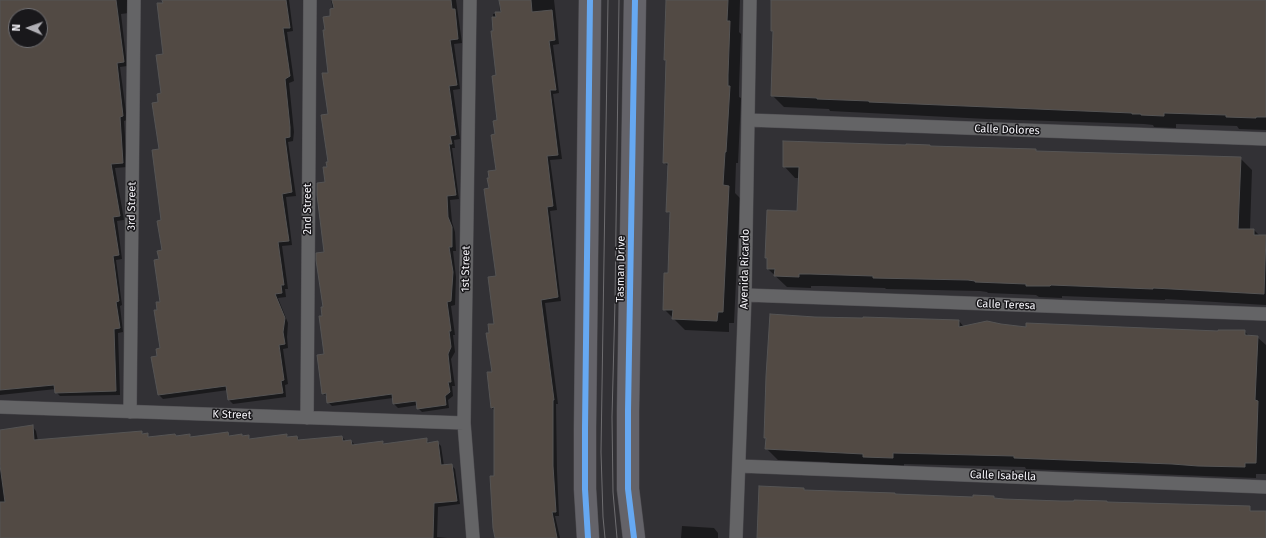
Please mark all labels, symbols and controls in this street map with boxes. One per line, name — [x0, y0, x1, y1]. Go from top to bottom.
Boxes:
north arrow — [8, 8, 48, 48]
text: N — [10, 24, 23, 31]
street label: Calle Dolores — [974, 122, 1040, 138]
street label: 3rd Street — [125, 182, 139, 230]
street label: 2nd Street — [301, 183, 315, 235]
street label: Avenida Ricardo — [738, 229, 752, 309]
street label: Tasman Drive — [614, 236, 628, 302]
street label: 1st Street — [459, 246, 473, 292]
street label: Calle Teresa — [976, 297, 1036, 313]
street label: K Street — [212, 408, 252, 422]
street label: Calle Isabella — [970, 468, 1036, 484]

